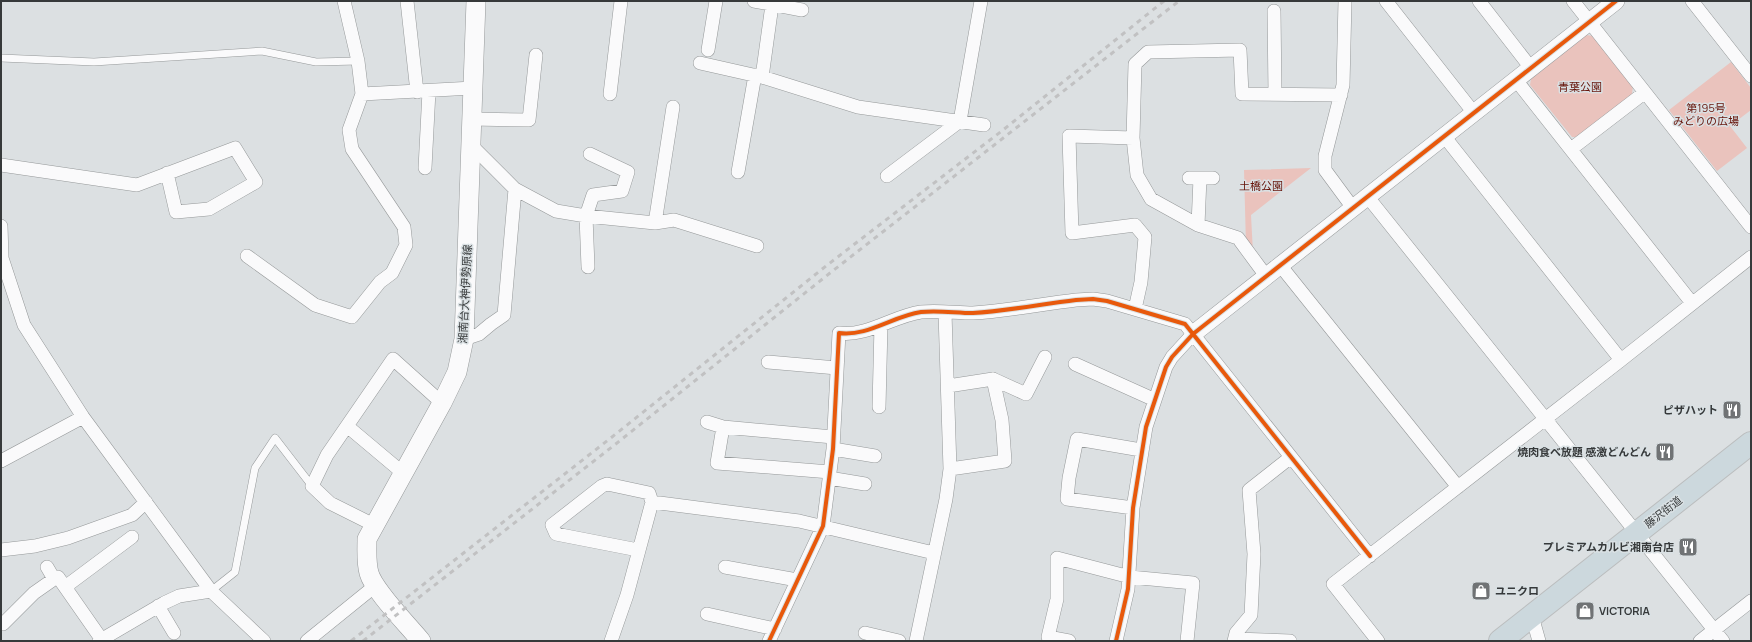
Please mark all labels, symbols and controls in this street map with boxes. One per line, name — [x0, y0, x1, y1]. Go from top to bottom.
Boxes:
park label: 青葉公園 — [1558, 79, 1602, 94]
park label: 第195号 みどりの広場 — [1673, 100, 1739, 128]
park label: 土橋公園 — [1239, 178, 1283, 193]
street label: 湘南台大神伊勢原線 — [454, 244, 475, 344]
restaurant icon: ピザハット — [1721, 399, 1743, 421]
place label: ピザハット — [1663, 402, 1718, 417]
restaurant icon: 焼肉食べ放題 感激どんどん — [1654, 441, 1676, 463]
place label: 焼肉食べ放題 感激どんどん — [1517, 444, 1651, 459]
street label: 藤沢街道 — [1641, 492, 1685, 531]
restaurant icon: プレミアムカルビ湘南台店 — [1677, 536, 1699, 558]
place label: プレミアムカルビ湘南台店 — [1543, 539, 1674, 554]
shop icon: ユニクロ — [1470, 580, 1492, 602]
place label: ユニクロ — [1495, 583, 1539, 598]
shop icon: VICTORIA — [1574, 600, 1596, 622]
place label: VICTORIA — [1599, 603, 1651, 618]

